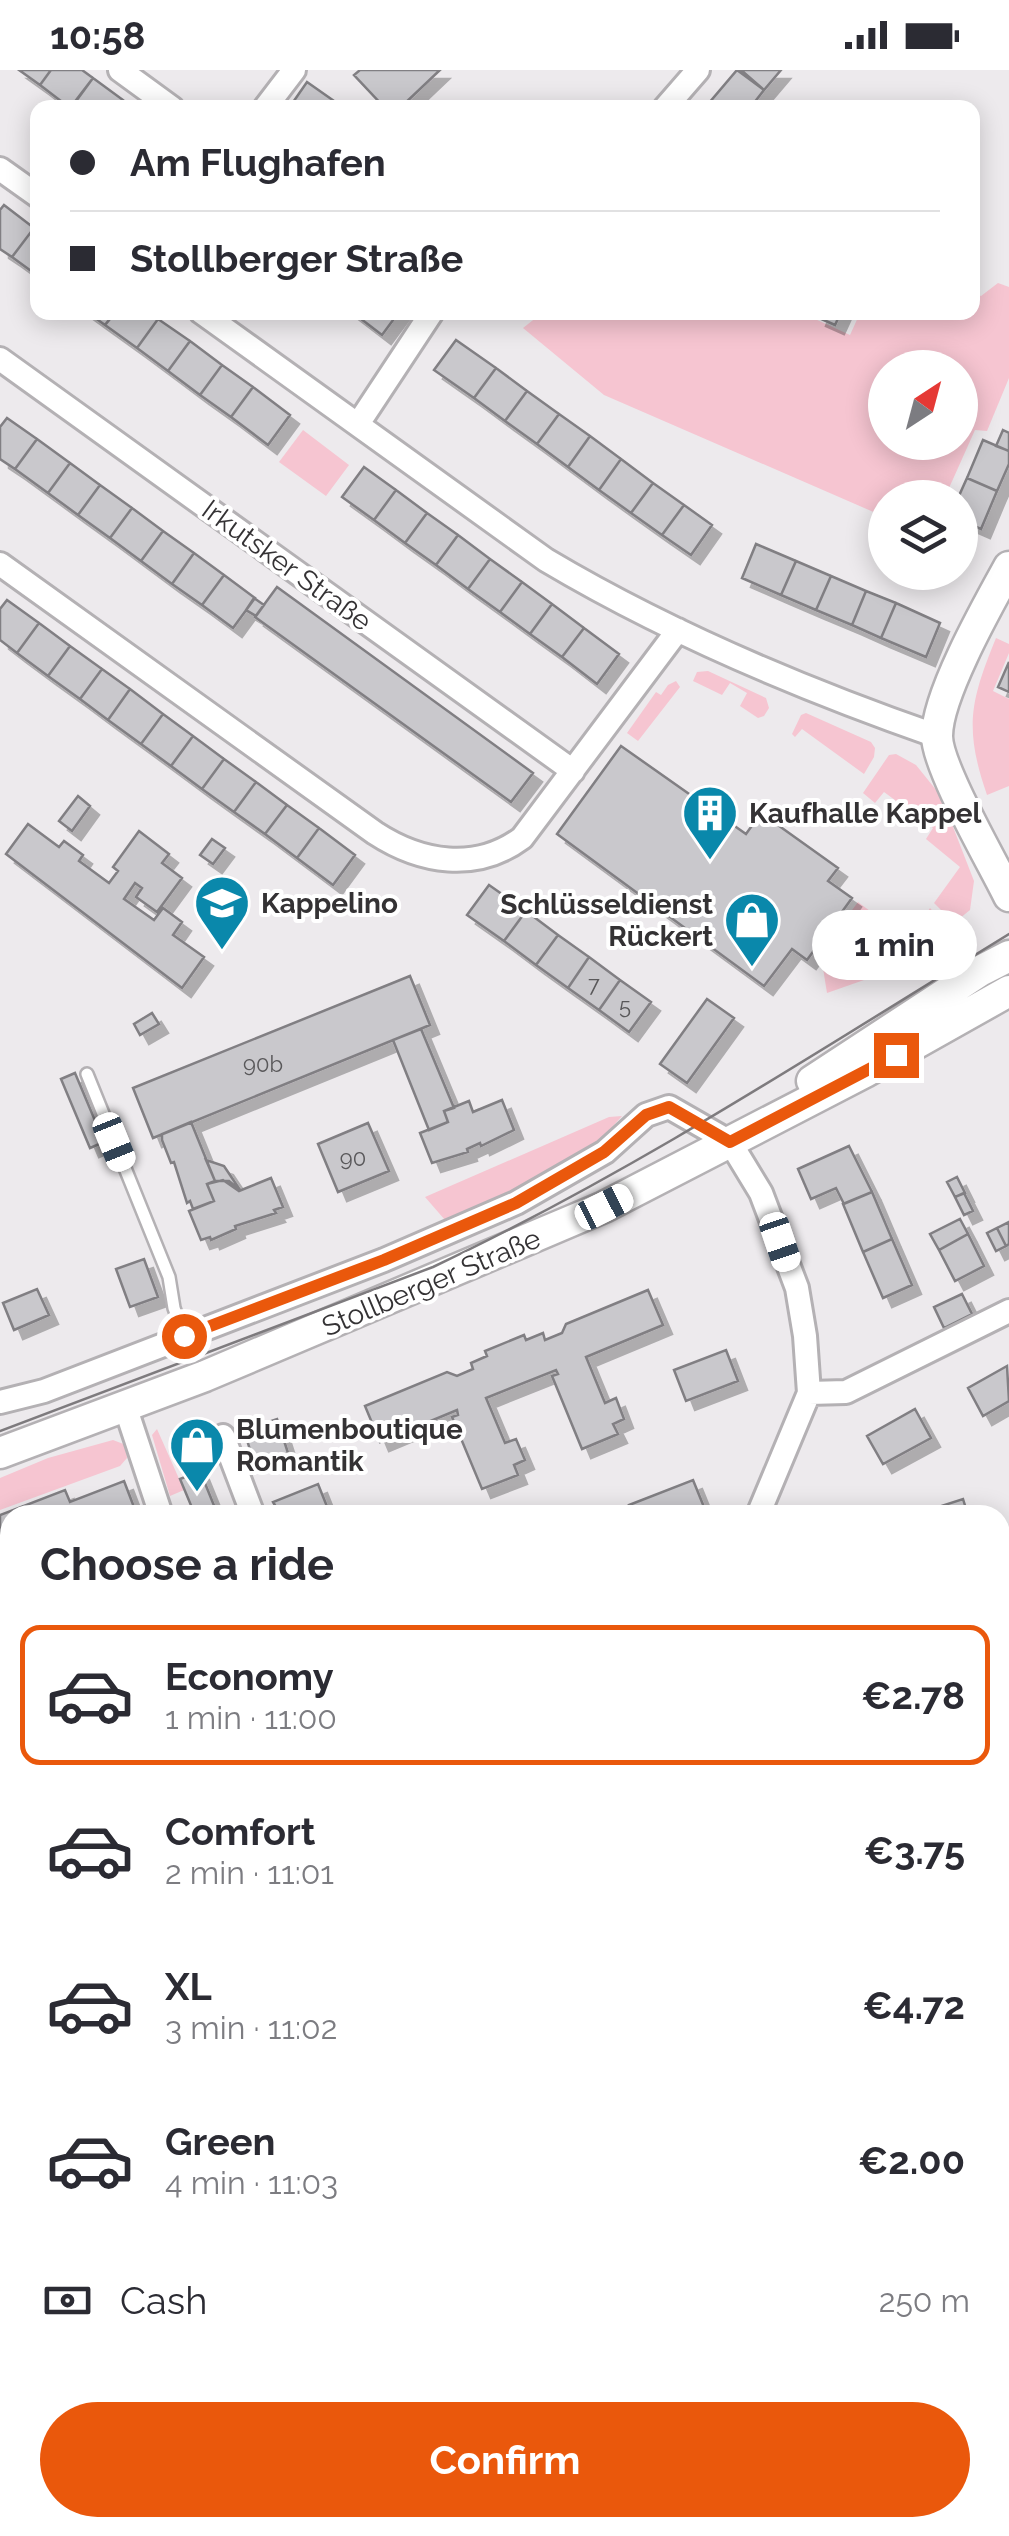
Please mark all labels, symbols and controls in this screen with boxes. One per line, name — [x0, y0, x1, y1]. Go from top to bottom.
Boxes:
text: 10:58 — [50, 13, 146, 58]
text: Am Flughafen — [130, 140, 386, 185]
text: Stollberger Straße — [130, 236, 463, 281]
north arrow — [868, 350, 978, 460]
map controls — [868, 350, 978, 590]
button: layers — [868, 480, 978, 590]
street label: Irkutsker Straße — [196, 493, 378, 638]
building icon: Kaufhalle Kappel — [680, 783, 740, 862]
place label: Kaufhalle Kappel — [749, 797, 982, 830]
school or university icon: Kappelino — [192, 873, 252, 952]
place label: Kappelino — [261, 887, 398, 920]
place label: Schlüsseldienst Rückert — [500, 888, 713, 953]
shop icon: Schlüsseldienst Rückert — [722, 890, 782, 969]
callout: 1 min — [814, 910, 978, 980]
text: 1 min — [854, 926, 935, 963]
house number: 7 — [588, 971, 600, 997]
house number: 5 — [619, 993, 631, 1019]
route end — [874, 1033, 919, 1078]
house number: 90b — [243, 1051, 283, 1077]
car — [89, 1109, 139, 1175]
house number: 90 — [340, 1145, 366, 1171]
car — [570, 1180, 638, 1234]
car — [756, 1209, 804, 1275]
street label: Stollberger Straße — [317, 1222, 545, 1343]
route start — [162, 1314, 207, 1359]
place label: Blumenboutique Romantik — [236, 1413, 463, 1478]
shop icon: Blumenboutique Romantik — [167, 1415, 227, 1494]
text: Choose a ride — [40, 1538, 334, 1591]
icon: car — [45, 1650, 135, 1740]
text: Economy — [165, 1654, 334, 1699]
text: €2.78 — [861, 1673, 965, 1718]
text: 1 min · 11:00 — [165, 1699, 337, 1736]
icon: car — [45, 1805, 135, 1895]
text: Comfort — [165, 1809, 315, 1854]
text: €3.75 — [864, 1828, 965, 1873]
text: 2 min · 11:01 — [165, 1854, 334, 1891]
icon: car — [45, 1960, 135, 2050]
text: XL — [165, 1964, 212, 2009]
text: €4.72 — [862, 1983, 965, 2028]
text: 3 min · 11:02 — [165, 2009, 337, 2046]
icon: car — [45, 2115, 135, 2205]
text: Green — [165, 2119, 275, 2164]
text: €2.00 — [858, 2138, 965, 2183]
text: 4 min · 11:03 — [165, 2164, 338, 2201]
icon: cash — [40, 2273, 95, 2328]
text: Cash — [120, 2278, 207, 2323]
text: 250 m — [879, 2282, 970, 2319]
button: Confirm — [40, 2402, 970, 2517]

